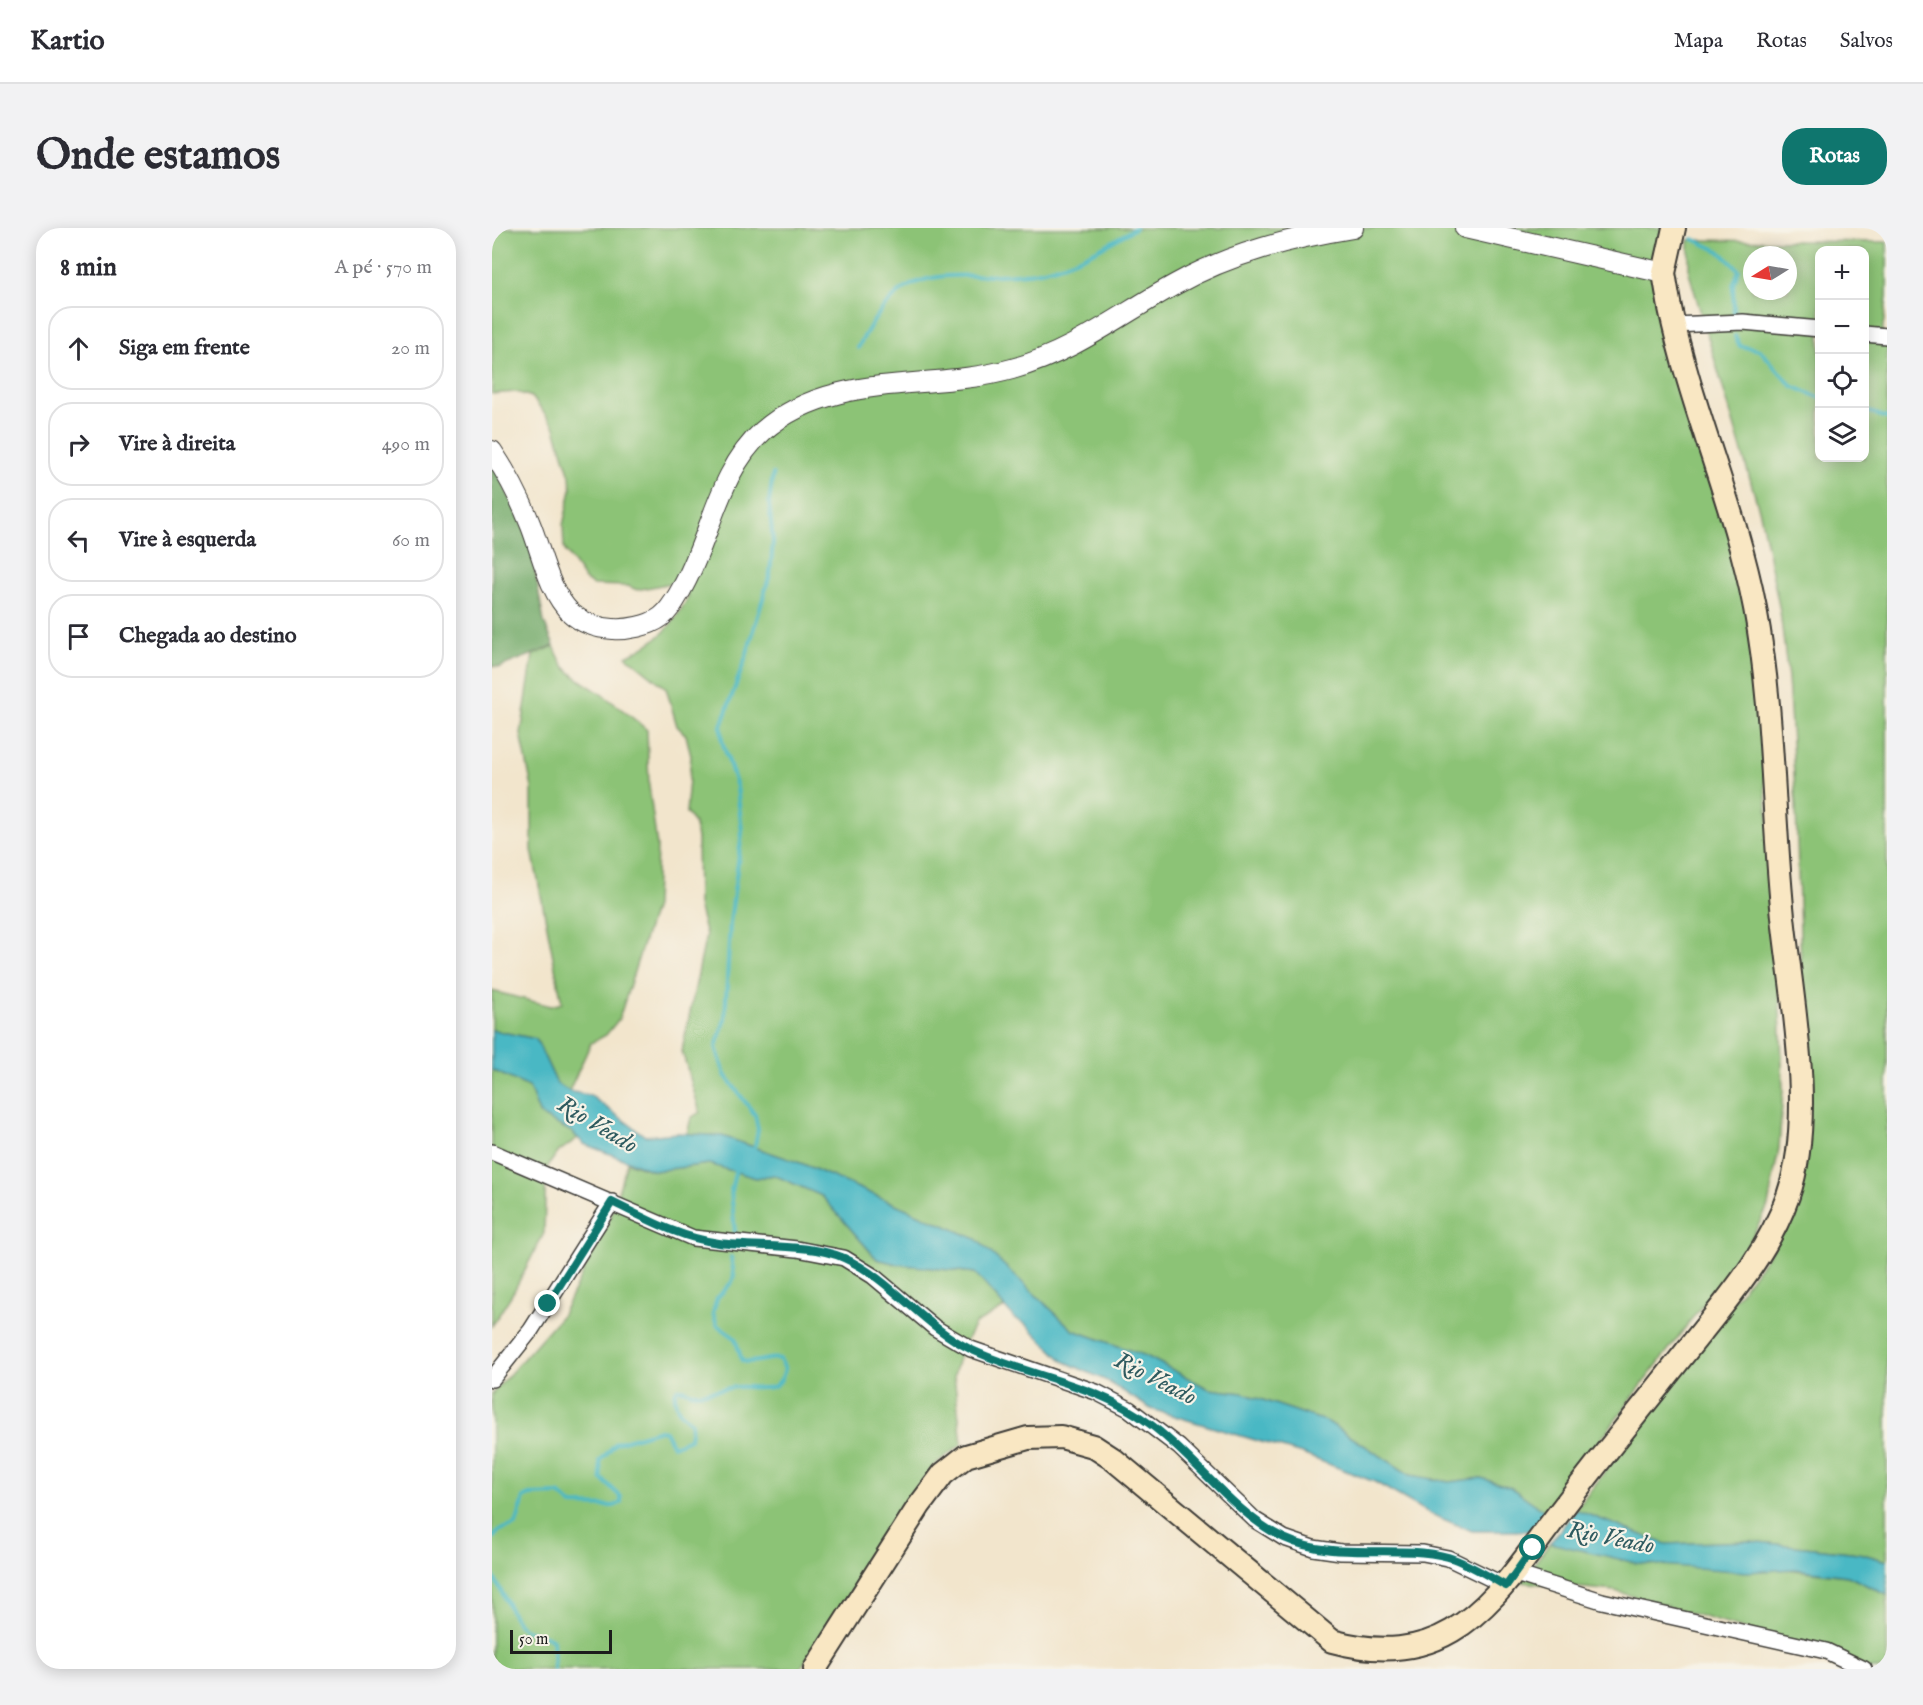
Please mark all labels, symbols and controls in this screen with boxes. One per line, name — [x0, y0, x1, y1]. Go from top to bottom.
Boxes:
text: Kartio — [30, 24, 105, 59]
text: Mapa — [1674, 28, 1723, 55]
text: Rotas — [1756, 28, 1807, 55]
text: Salvos — [1840, 28, 1893, 55]
button: Rotas — [1782, 128, 1887, 185]
text: Onde estamos — [36, 130, 280, 183]
north arrow — [1743, 246, 1797, 300]
map controls — [1815, 246, 1869, 462]
button: + — [1815, 246, 1869, 300]
text: 8 min — [60, 251, 117, 284]
text: A pé · 570 m — [335, 255, 432, 280]
button: − — [1815, 300, 1869, 354]
icon: ahead — [62, 332, 95, 365]
text: Siga em frente — [119, 334, 250, 362]
text: 20 m — [391, 336, 430, 361]
button: locate — [1815, 354, 1869, 408]
button: layers — [1815, 408, 1869, 462]
icon: right — [62, 428, 95, 461]
text: Vire à direita — [119, 430, 235, 458]
text: 490 m — [382, 432, 430, 457]
icon: left — [62, 524, 95, 557]
text: Vire à esquerda — [119, 526, 256, 554]
text: 60 m — [392, 528, 430, 553]
icon: arrive — [62, 620, 95, 653]
text: Chegada ao destino — [119, 622, 297, 650]
water label: Rio Veado — [551, 1089, 643, 1161]
route end — [534, 1290, 560, 1316]
water label: Rio Veado — [1109, 1346, 1202, 1413]
water label: Rio Veado — [1564, 1515, 1657, 1562]
route start — [1519, 1534, 1545, 1560]
scale bar — [510, 1627, 612, 1654]
text: 50 m — [519, 1630, 548, 1650]

